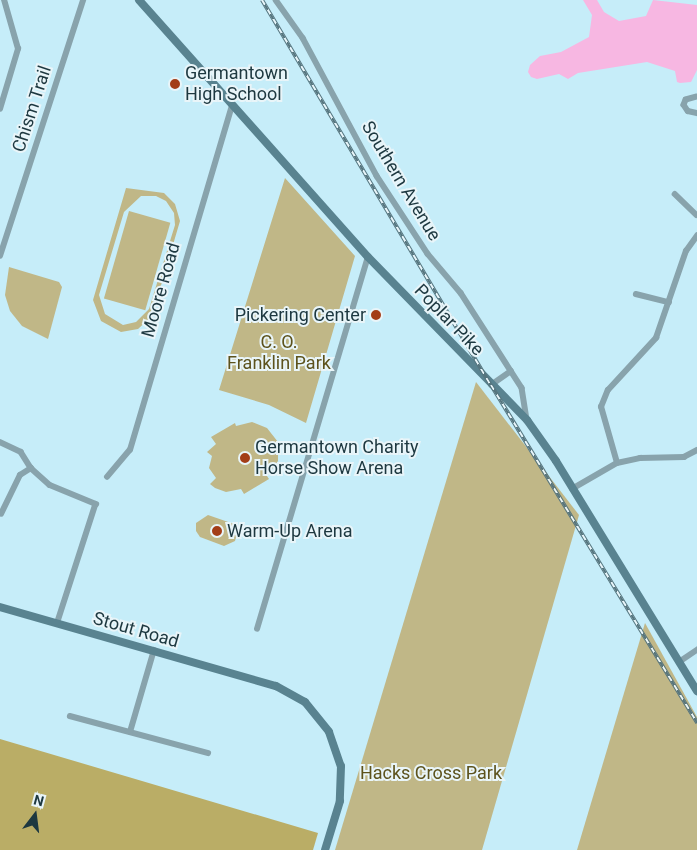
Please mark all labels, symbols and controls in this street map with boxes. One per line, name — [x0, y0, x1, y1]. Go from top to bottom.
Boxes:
street label: Chism Trail — [8, 63, 56, 155]
place label: Germantown High School — [185, 63, 288, 106]
marker: Germantown High School — [169, 78, 181, 90]
street label: Southern Avenue — [357, 117, 445, 245]
street label: Moore Road — [137, 240, 185, 340]
street label: Poplar Pike — [410, 280, 488, 360]
place label: Pickering Center — [235, 304, 366, 326]
marker: Pickering Center — [370, 309, 382, 321]
park label: C. O. Franklin Park — [227, 332, 331, 374]
place label: Germantown Charity Horse Show Arena — [255, 437, 419, 479]
marker: Germantown Charity Horse Show Arena — [239, 452, 251, 464]
place label: Warm-Up Arena — [227, 520, 353, 542]
marker: Warm-Up Arena — [211, 525, 223, 537]
street label: Stout Road — [91, 607, 181, 653]
park label: Hacks Cross Park — [360, 762, 502, 784]
north arrow — [10, 790, 60, 840]
text: N — [32, 792, 46, 810]

